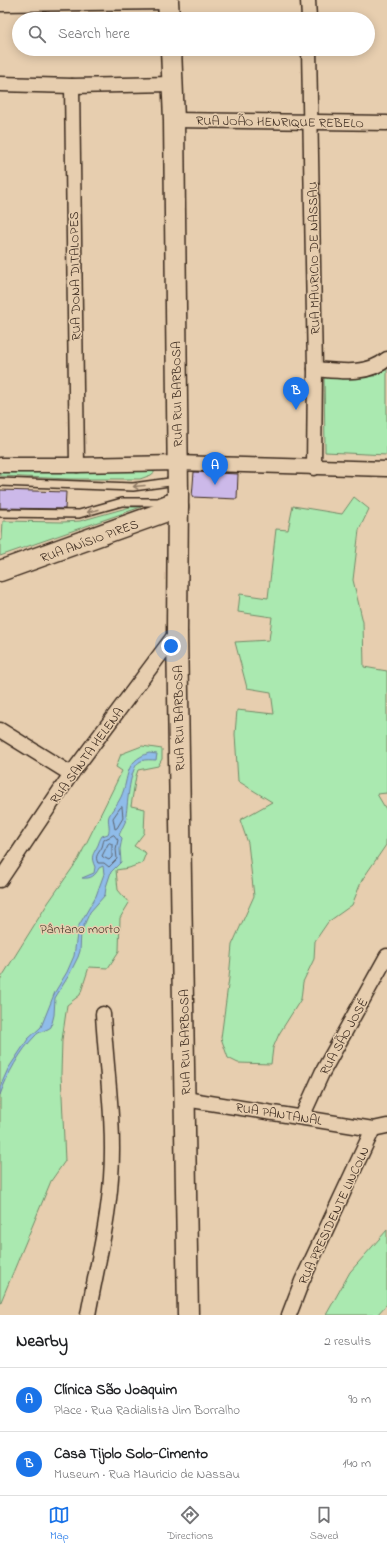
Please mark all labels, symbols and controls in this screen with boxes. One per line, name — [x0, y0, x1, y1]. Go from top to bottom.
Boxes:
search box — [12, 12, 375, 56]
icon: search — [26, 23, 48, 45]
text: Search here — [58, 23, 130, 45]
street label: RUA JOÃO HENRIQUE REBELO — [196, 112, 364, 133]
street label: RUA MAURICIO DE NASSAU — [304, 181, 325, 335]
street label: RUA DONA DITALOPES — [65, 211, 86, 341]
street label: RUA RUI BARBOSA — [167, 341, 188, 447]
pin: B — [283, 377, 309, 410]
pin: A — [202, 452, 228, 485]
one-way arrow — [133, 482, 146, 490]
one-way arrow — [86, 508, 99, 515]
street label: RUA ANÍSIO PIRES — [38, 515, 141, 568]
your location — [161, 636, 181, 656]
street label: RUA RUI BARBOSA — [169, 665, 190, 771]
street label: RUA SANTA HELENA — [46, 704, 129, 808]
park label: Pântano morto — [40, 920, 120, 939]
street label: RUA RUI BARBOSA — [175, 989, 196, 1095]
street label: RUA SÃO JOSÉ — [315, 995, 373, 1079]
street label: RUA PANTANAL — [234, 1098, 324, 1131]
street label: RUA PRESIDENTE LINCOLN — [294, 1144, 375, 1288]
text: Nearby — [16, 1329, 68, 1354]
text: 2 results — [324, 1332, 371, 1351]
text: Clínica São Joaquim — [54, 1379, 177, 1401]
text: A — [25, 1390, 33, 1409]
text: 90 m — [348, 1390, 371, 1409]
text: Place · Rua Radialista Jim Borralho — [54, 1401, 240, 1420]
text: Casa Tijolo Solo-Cimento — [54, 1443, 208, 1465]
text: B — [25, 1454, 33, 1473]
text: 140 m — [343, 1454, 371, 1473]
text: Museum · Rua Mauricio de Nassau — [54, 1465, 240, 1484]
tab: Map — [48, 1504, 70, 1544]
tab: Directions — [167, 1504, 213, 1544]
tab: Saved — [310, 1504, 339, 1544]

